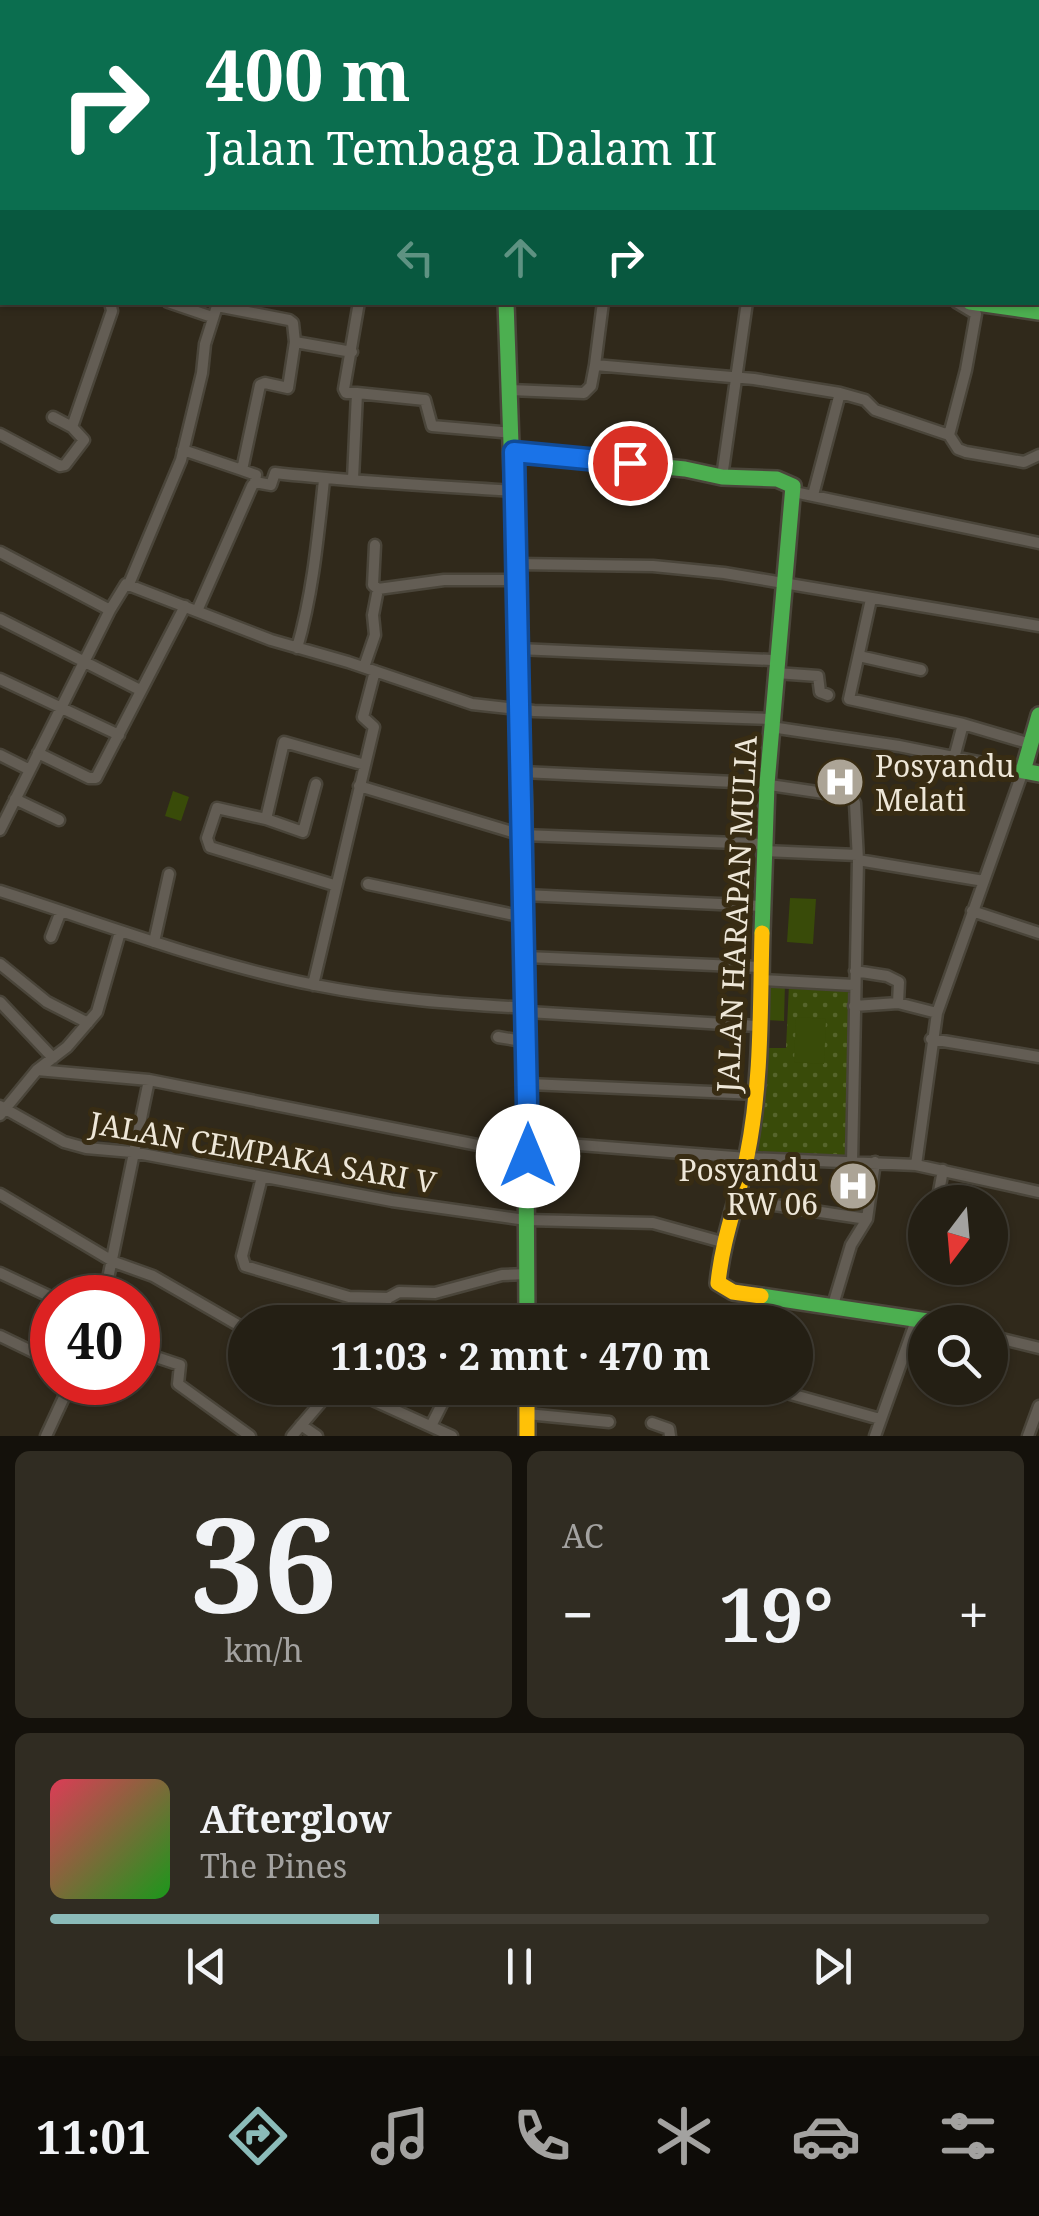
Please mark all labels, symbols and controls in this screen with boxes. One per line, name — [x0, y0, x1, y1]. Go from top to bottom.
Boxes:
text: 400 m — [205, 26, 411, 122]
icon: right — [40, 40, 170, 170]
text: Jalan Tembaga Dalam II — [205, 117, 717, 178]
icon: left — [388, 230, 443, 285]
icon: ahead — [493, 230, 548, 285]
icon: right — [598, 230, 653, 285]
pin — [588, 421, 673, 506]
icon: arrive — [603, 436, 658, 491]
street label: JALAN HARAPAN MULIA — [706, 734, 766, 1094]
place label: Posyandu Melati — [875, 745, 1015, 820]
hospital icon: Posyandu Melati — [814, 756, 866, 808]
street label: JALAN CEMPAKA SARI V — [86, 1101, 440, 1203]
position arrow — [476, 1104, 580, 1208]
place label: Posyandu RW 06 — [678, 1149, 818, 1224]
hospital icon: Posyandu RW 06 — [827, 1160, 879, 1212]
north arrow — [908, 1185, 1008, 1285]
map controls — [908, 1185, 1008, 1405]
speed limit sign: 40 — [30, 1275, 160, 1405]
button: search — [908, 1305, 1008, 1405]
text: 11:03 · 2 mnt · 470 m — [330, 1329, 711, 1381]
text: 36 — [190, 1474, 337, 1651]
text: AC — [562, 1514, 604, 1557]
text: 19° — [719, 1562, 833, 1664]
text: − — [562, 1576, 594, 1651]
text: + — [958, 1576, 989, 1651]
text: km/h — [224, 1628, 303, 1671]
text: Afterglow — [200, 1792, 392, 1844]
text: The Pines — [200, 1844, 347, 1887]
icon: previous — [179, 1939, 234, 1994]
icon: pause — [492, 1939, 547, 1994]
icon: next — [805, 1939, 860, 1994]
icon: directions — [223, 2101, 293, 2171]
icon: music — [365, 2101, 435, 2171]
icon: phone — [507, 2101, 577, 2171]
icon: climate — [649, 2101, 719, 2171]
icon: car — [791, 2101, 861, 2171]
icon: filters — [933, 2101, 1003, 2171]
text: 11:01 — [36, 2106, 151, 2167]

